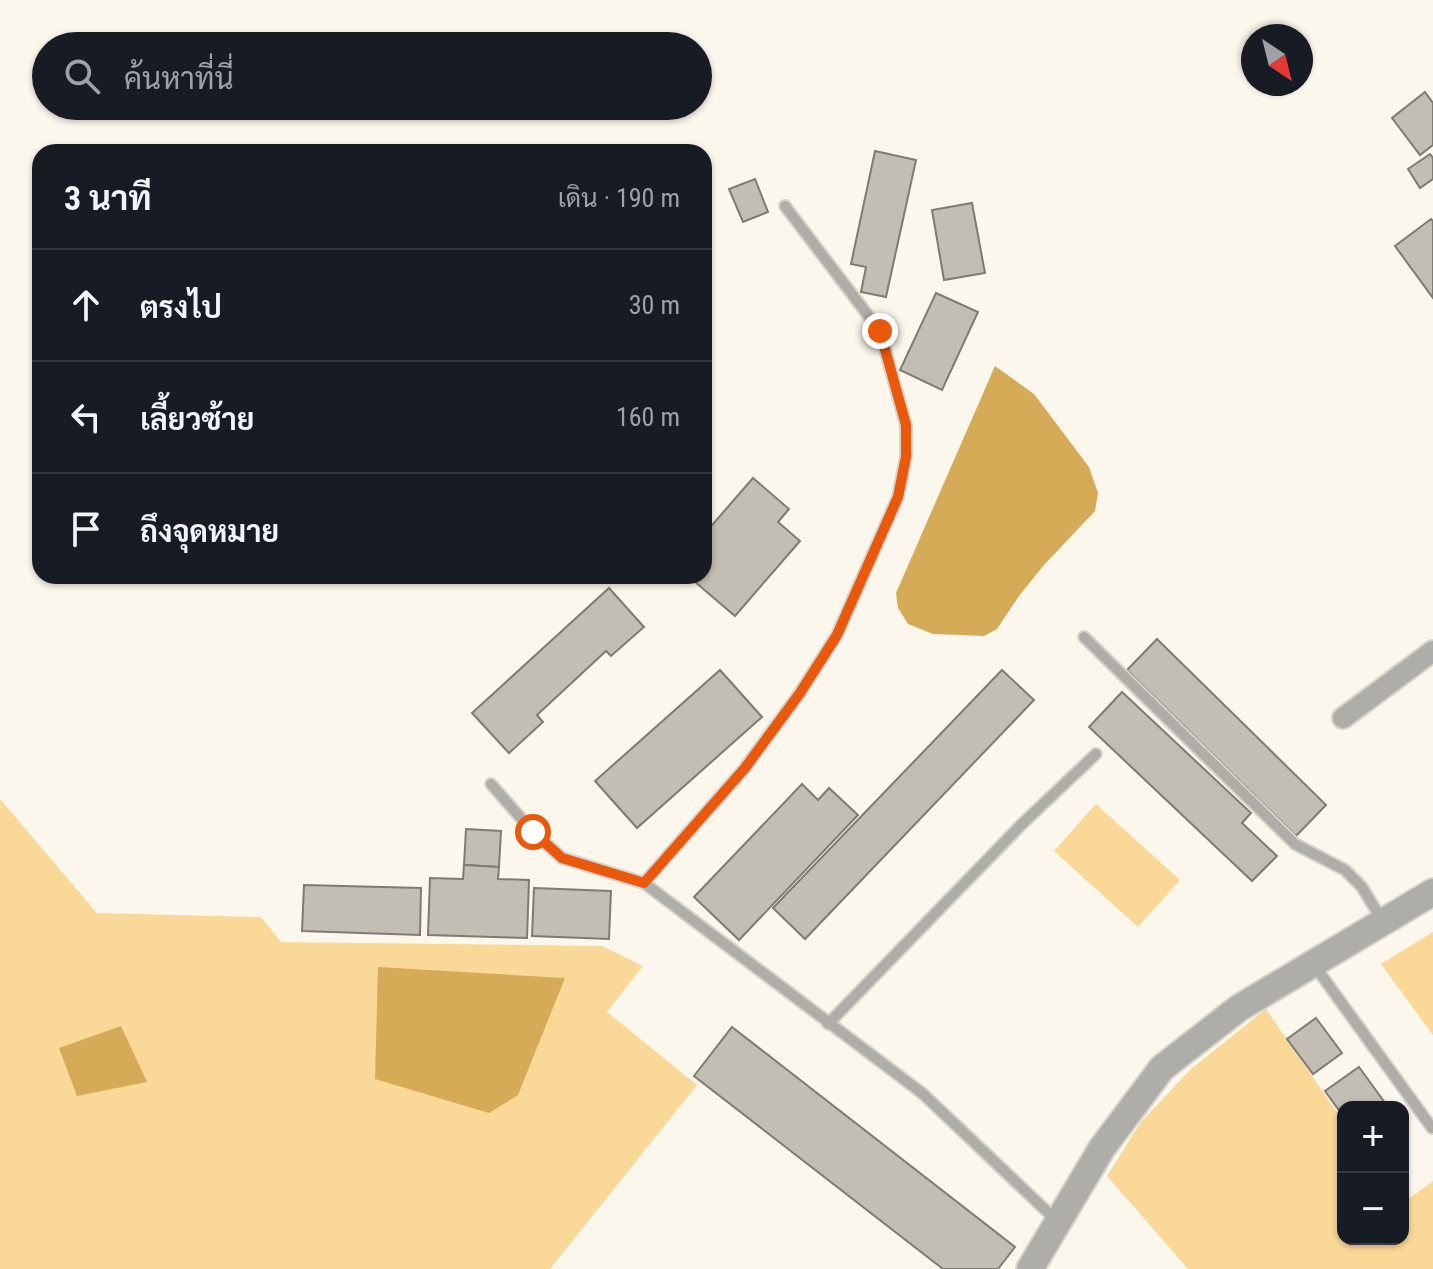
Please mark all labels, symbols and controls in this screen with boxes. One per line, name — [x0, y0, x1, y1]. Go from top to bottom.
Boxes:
north arrow — [1241, 24, 1313, 96]
search box — [32, 32, 712, 120]
icon: search — [60, 54, 104, 98]
text: ค้นหาที่นี่ — [124, 61, 234, 96]
text: 3 นาที — [64, 178, 152, 218]
text: เดิน · 190 m — [558, 183, 680, 213]
icon: ahead — [64, 283, 108, 327]
text: ตรงไป — [140, 290, 222, 325]
text: 30 m — [629, 290, 680, 320]
route end — [862, 313, 898, 349]
icon: left — [64, 395, 108, 439]
text: เลี้ยวซ้าย — [140, 402, 254, 437]
text: 160 m — [616, 402, 680, 432]
icon: arrive — [64, 507, 108, 551]
text: ถึงจุดหมาย — [140, 514, 279, 549]
route start — [515, 814, 551, 850]
map controls — [1337, 1101, 1409, 1245]
button: + — [1337, 1101, 1409, 1173]
button: − — [1337, 1173, 1409, 1245]

